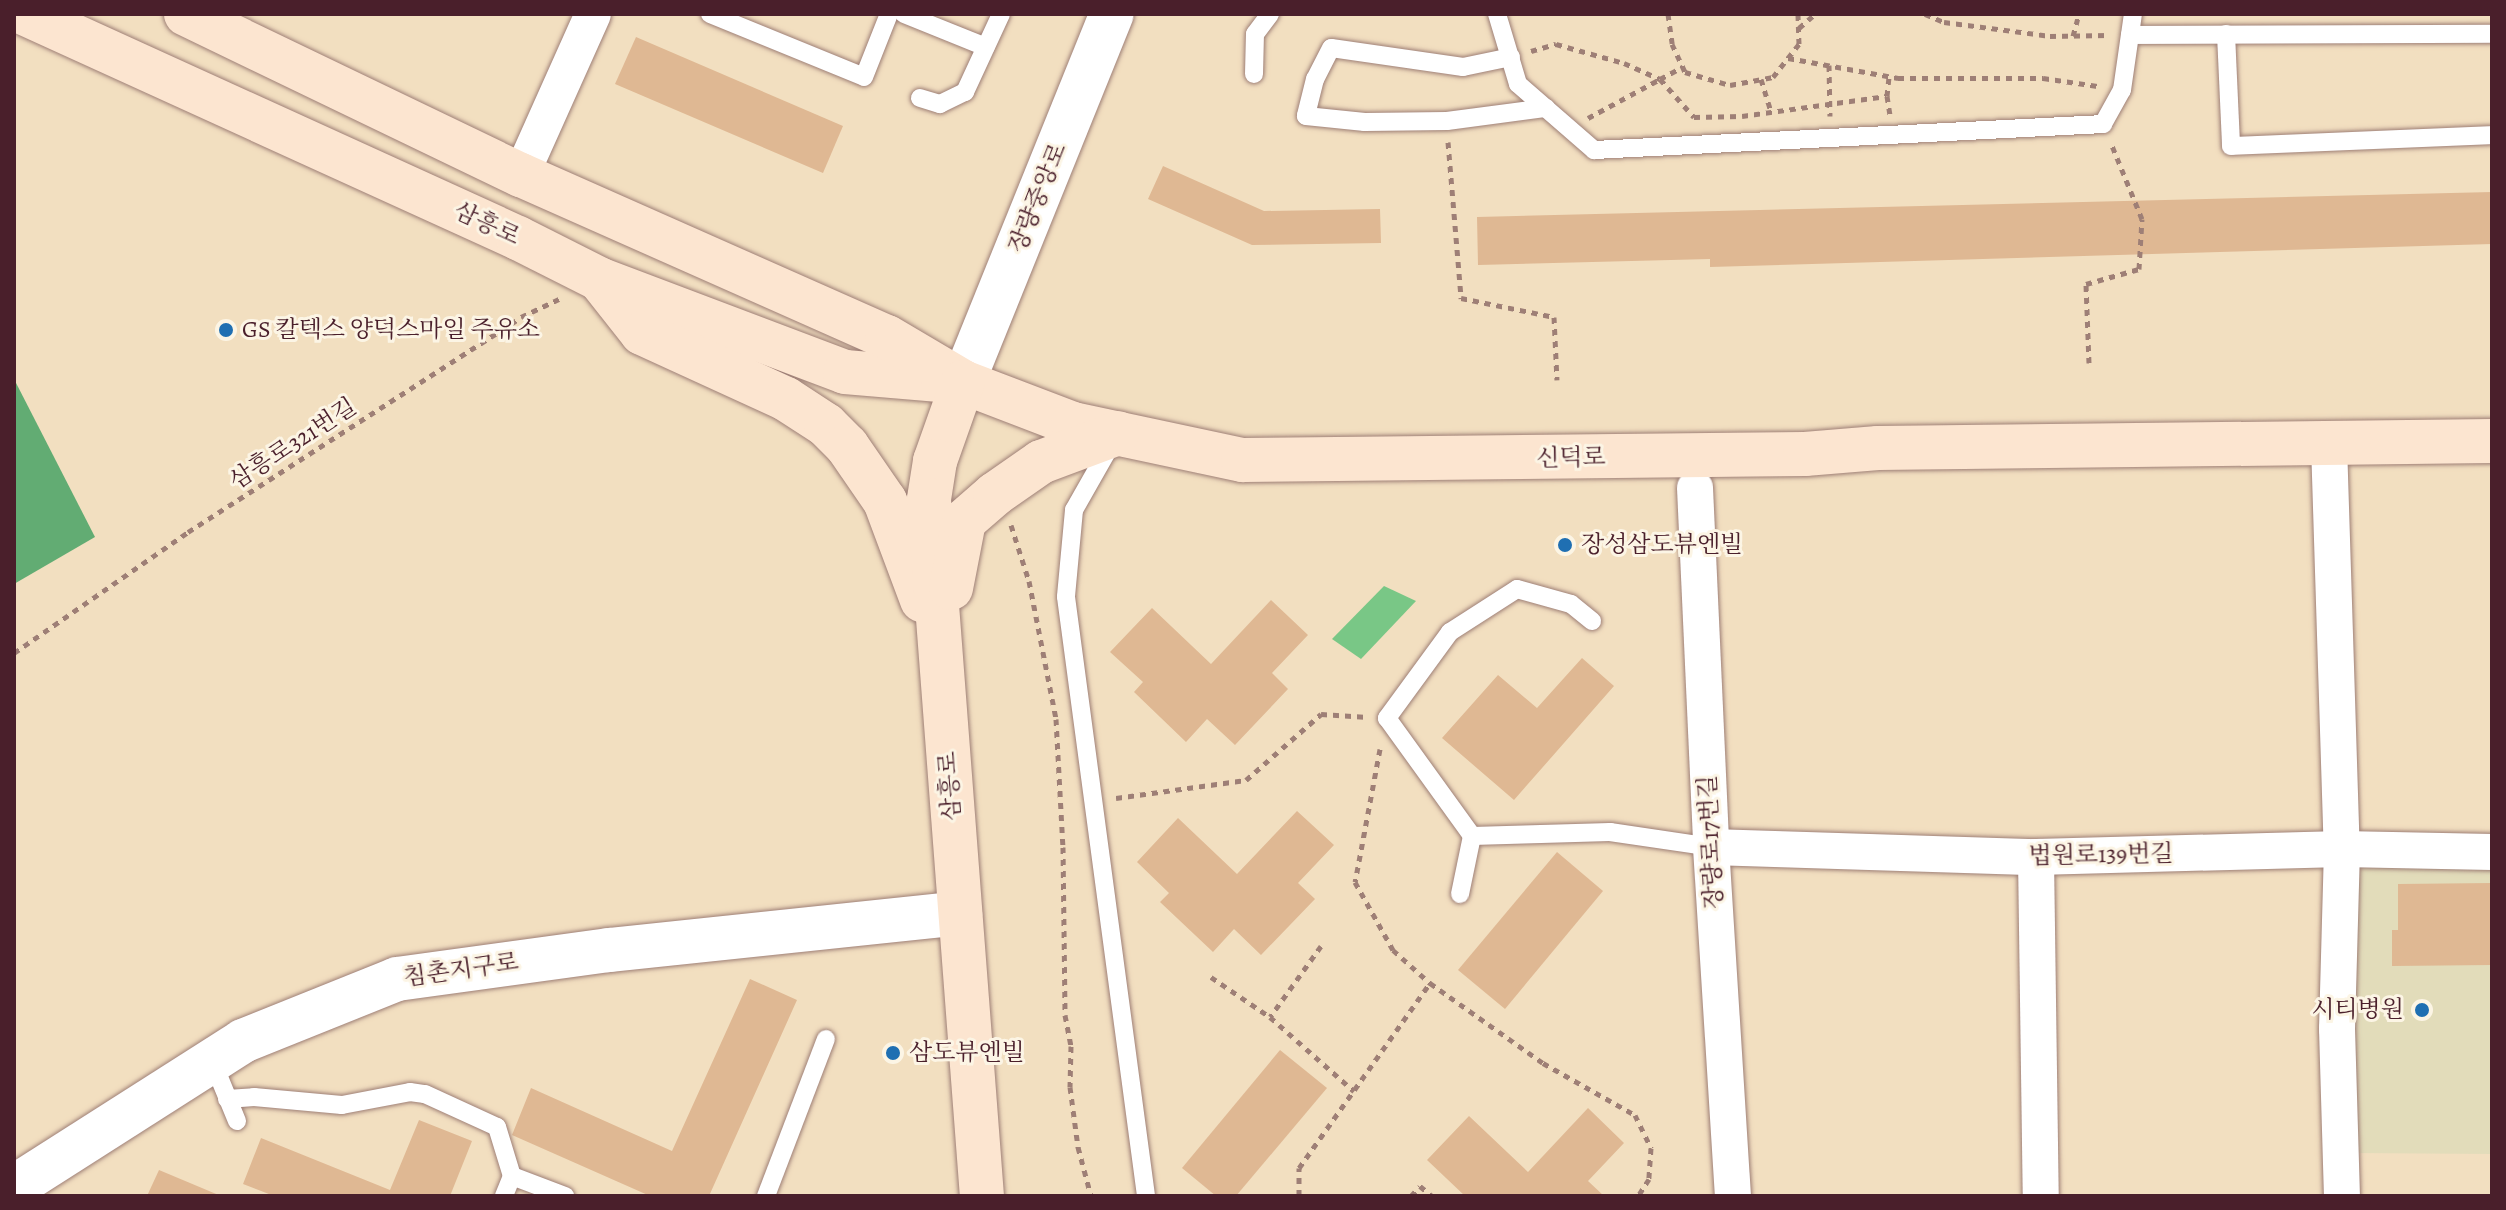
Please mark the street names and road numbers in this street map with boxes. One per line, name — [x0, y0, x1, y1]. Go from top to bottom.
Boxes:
street label: 장량중앙로 — [1003, 139, 1073, 257]
street label: 삼흥로 — [449, 196, 525, 252]
street label: 삼흥로321번길 — [224, 392, 362, 496]
street label: 신덕로 — [1536, 443, 1606, 473]
street label: 삼흥로 — [933, 750, 967, 822]
street label: 장량로17번길 — [1693, 774, 1729, 910]
street label: 법원로139번길 — [2028, 839, 2174, 871]
street label: 침촌지구로 — [402, 948, 520, 992]

